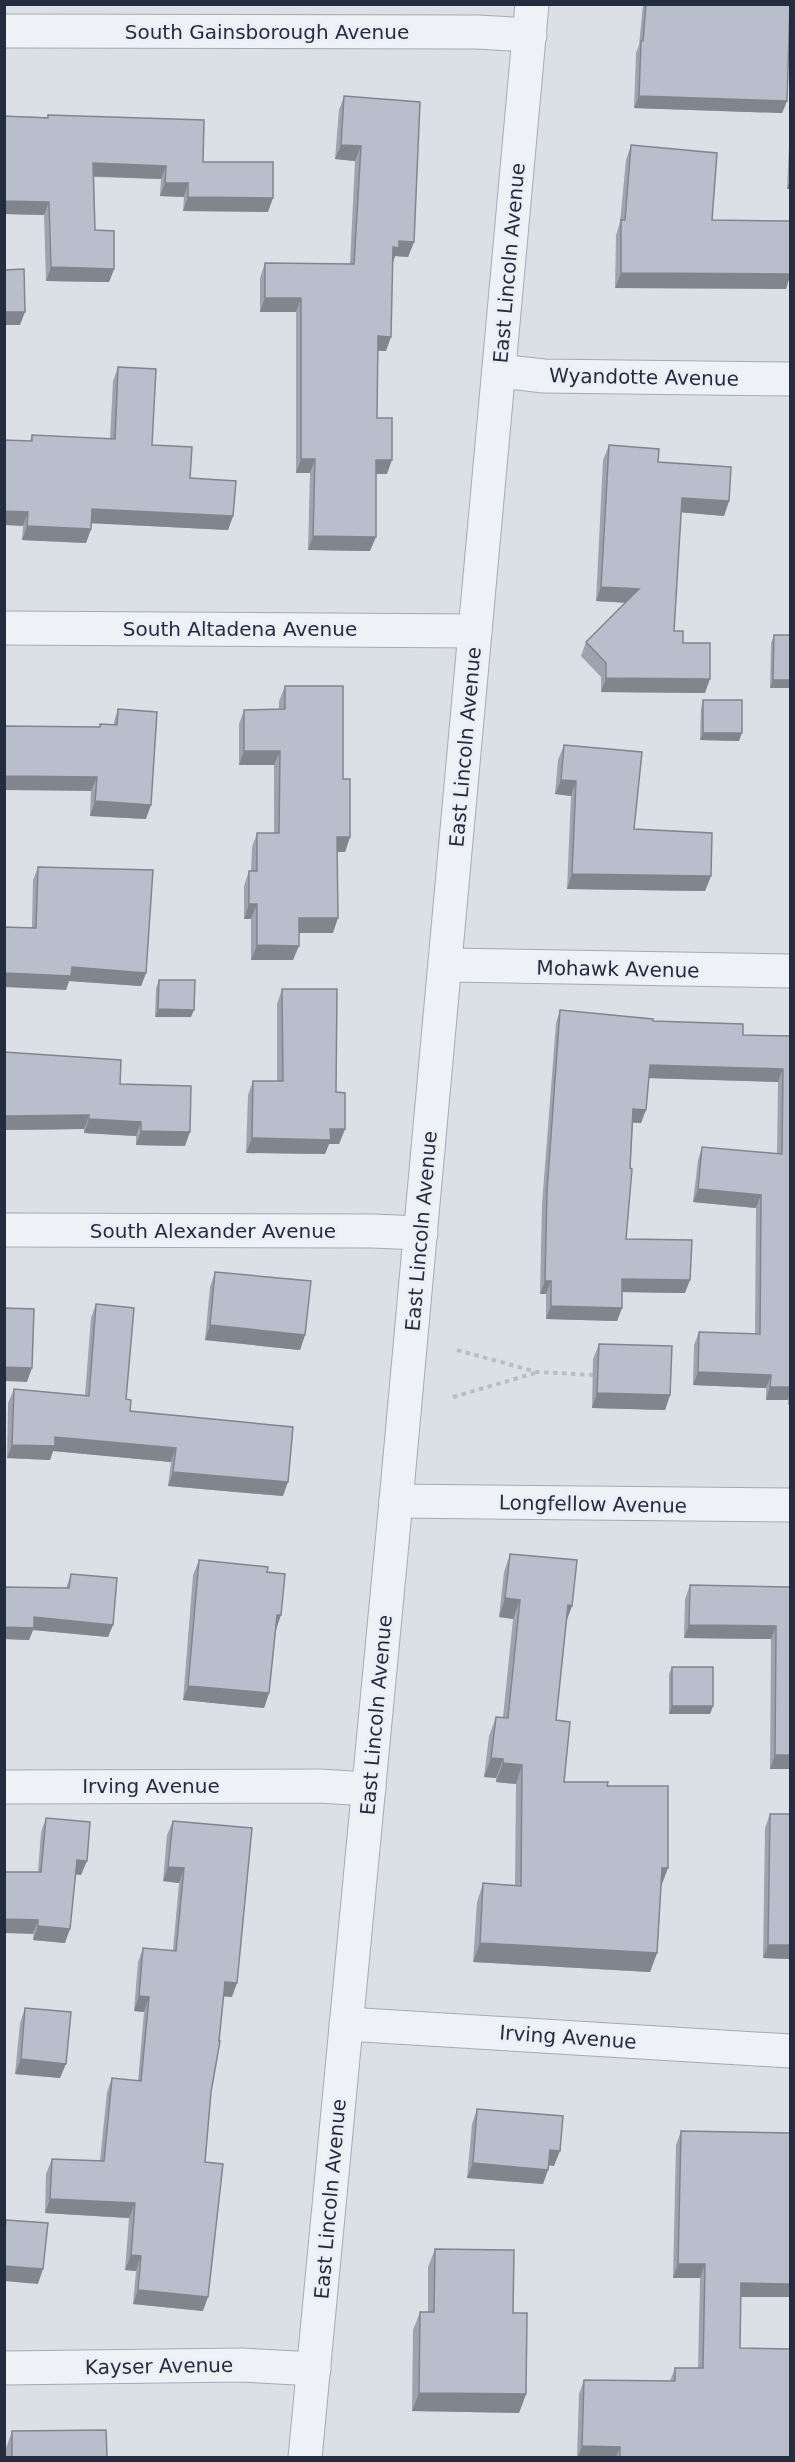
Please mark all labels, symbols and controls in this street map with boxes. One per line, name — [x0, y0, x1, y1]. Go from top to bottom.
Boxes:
street label: South Gainsborough Avenue — [125, 20, 409, 44]
street label: East Lincoln Avenue — [488, 162, 530, 364]
street label: Wyandotte Avenue — [549, 363, 739, 391]
street label: South Altadena Avenue — [123, 617, 357, 641]
street label: East Lincoln Avenue — [444, 646, 486, 848]
street label: Mohawk Avenue — [536, 956, 700, 982]
street label: East Lincoln Avenue — [400, 1130, 442, 1332]
street label: South Alexander Avenue — [90, 1219, 336, 1243]
street label: Longfellow Avenue — [499, 1490, 687, 1518]
street label: East Lincoln Avenue — [355, 1614, 397, 1816]
street label: Irving Avenue — [82, 1774, 220, 1798]
street label: Irving Avenue — [499, 2020, 637, 2054]
street label: East Lincoln Avenue — [309, 2098, 351, 2300]
street label: Kayser Avenue — [85, 2353, 233, 2379]

